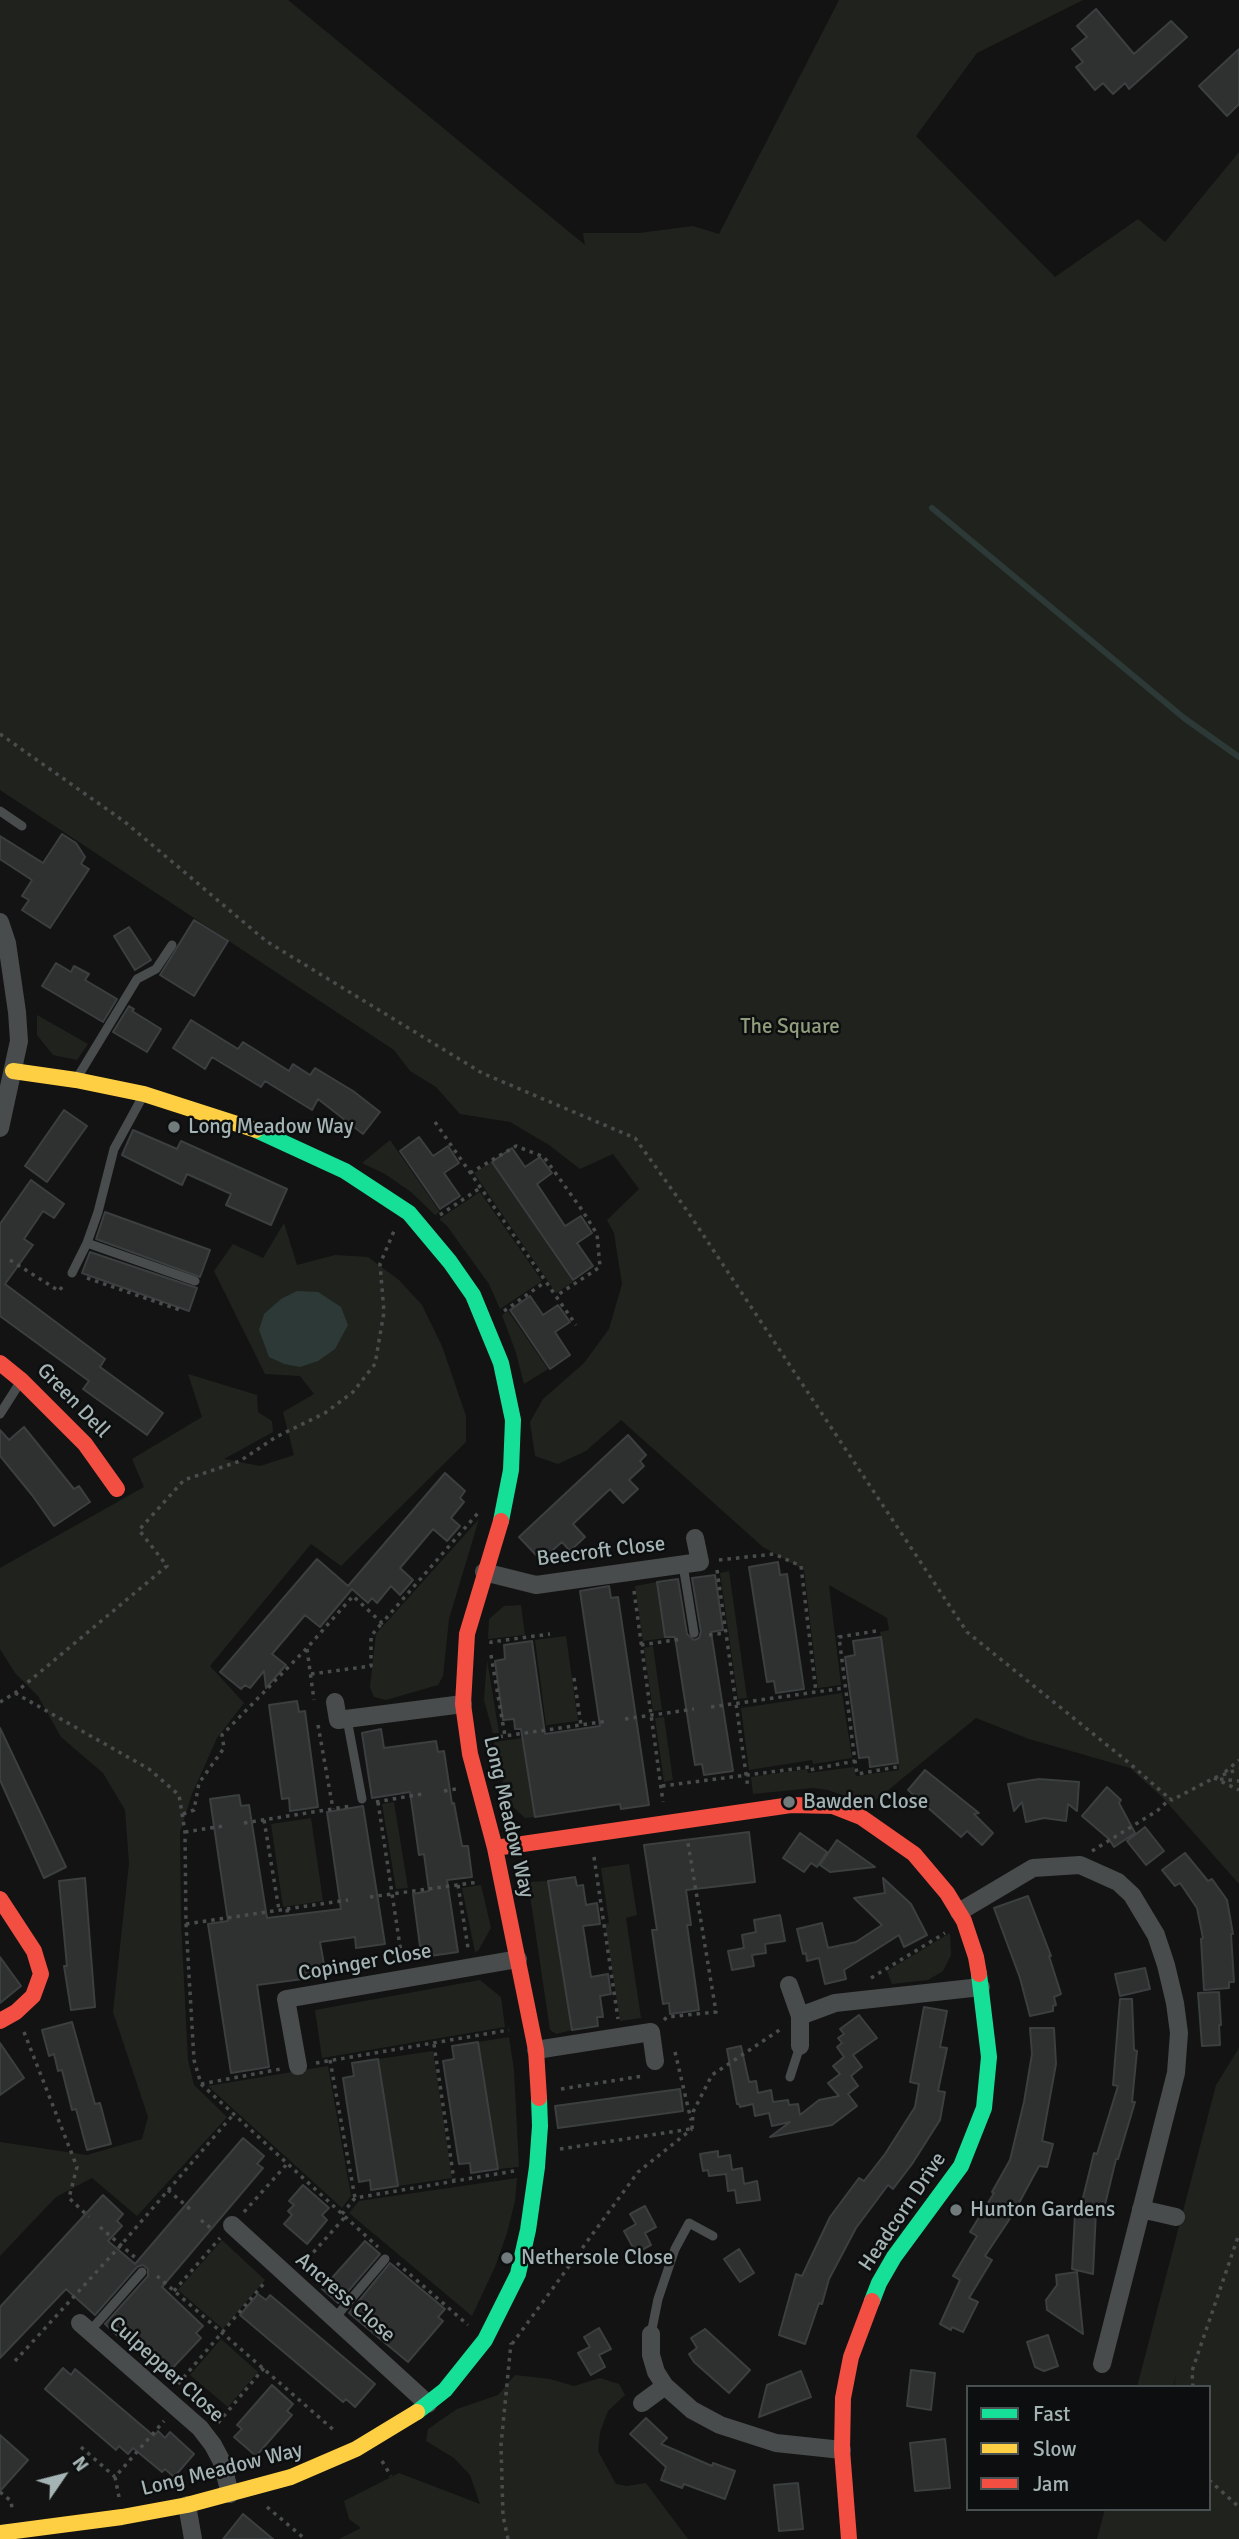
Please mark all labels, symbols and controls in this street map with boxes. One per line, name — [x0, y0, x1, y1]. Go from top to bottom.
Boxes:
park label: The Square — [740, 1014, 840, 1040]
place label: Long Meadow Way — [188, 1114, 353, 1140]
marker: Long Meadow Way — [166, 1119, 182, 1135]
street label: Green Dell — [31, 1358, 115, 1444]
street label: Beecroft Close — [535, 1532, 667, 1572]
street label: Long Meadow Way — [477, 1734, 539, 1900]
place label: Bawden Close — [803, 1789, 928, 1815]
marker: Bawden Close — [781, 1794, 797, 1810]
street label: Copinger Close — [296, 1939, 434, 1987]
street label: Headcorn Drive — [854, 2148, 952, 2276]
place label: Hunton Gardens — [970, 2197, 1115, 2223]
marker: Hunton Gardens — [948, 2202, 964, 2218]
place label: Nethersole Close — [521, 2245, 673, 2271]
street label: Ancress Close — [290, 2248, 400, 2348]
marker: Nethersole Close — [499, 2250, 515, 2266]
street label: Culpepper Close — [103, 2312, 229, 2428]
legend — [966, 2385, 1211, 2511]
text: Fast — [1033, 2401, 1070, 2427]
text: Slow — [1033, 2436, 1077, 2462]
street label: Long Meadow Way — [139, 2438, 305, 2502]
north arrow — [28, 2441, 98, 2511]
text: N — [67, 2452, 94, 2476]
text: Jam — [1033, 2471, 1069, 2497]

